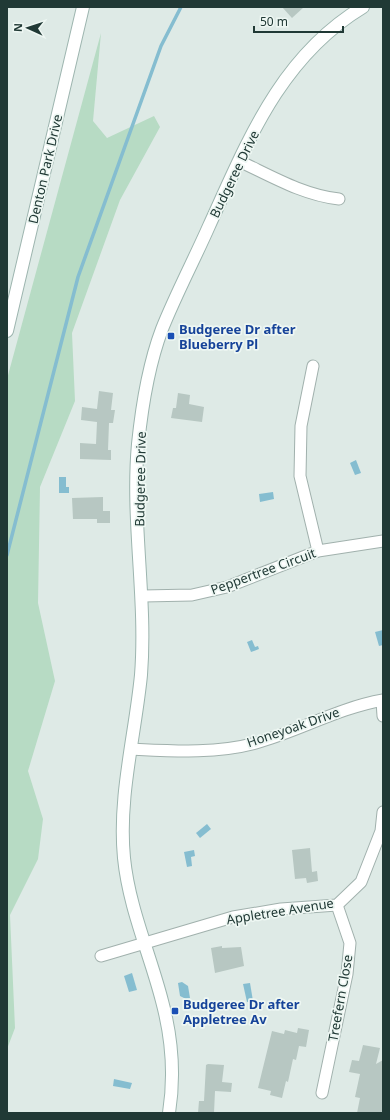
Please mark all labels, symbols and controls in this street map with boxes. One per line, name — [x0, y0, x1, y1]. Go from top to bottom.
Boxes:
north arrow — [8, 8, 48, 48]
scale bar — [254, 8, 343, 34]
text: 50 m — [260, 13, 288, 30]
text: N — [10, 23, 25, 32]
street label: Denton Park Drive — [24, 112, 66, 226]
street label: Budgeree Drive — [205, 127, 263, 221]
place label: Budgeree Dr after Blueberry Pl — [179, 320, 296, 353]
marker: Budgeree Dr after Blueberry Pl — [166, 331, 176, 341]
street label: Budgeree Drive — [130, 431, 150, 527]
street label: Peppertree Circuit — [208, 544, 318, 598]
street label: Honeyoak Drive — [244, 703, 342, 751]
street label: Appletree Avenue — [225, 894, 335, 928]
street label: Treefern Close — [324, 953, 356, 1043]
place label: Budgeree Dr after Appletree Av — [183, 995, 300, 1028]
marker: Budgeree Dr after Appletree Av — [170, 1006, 180, 1016]

